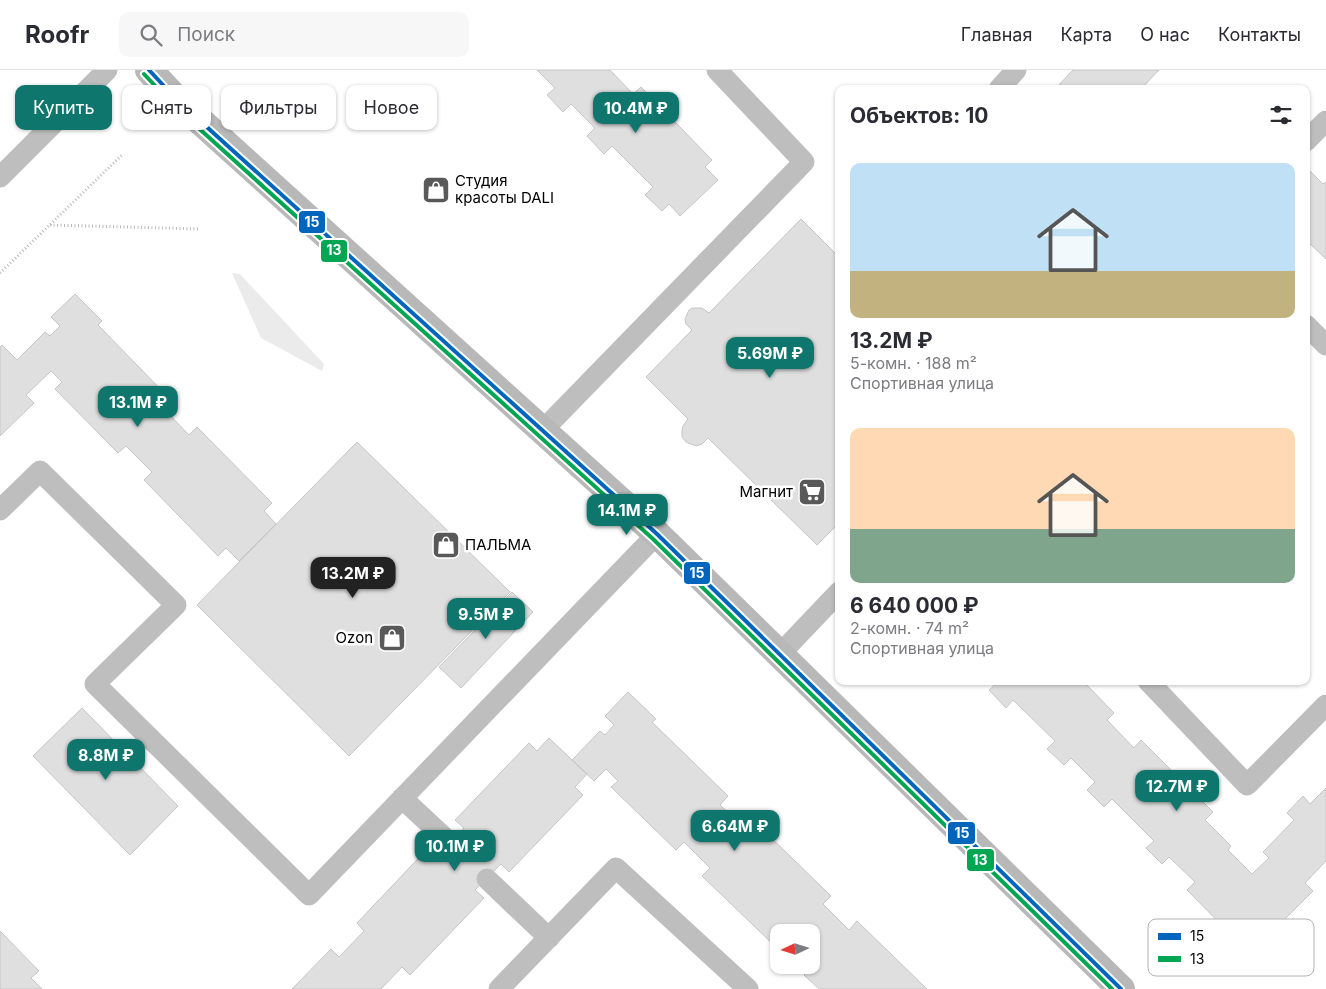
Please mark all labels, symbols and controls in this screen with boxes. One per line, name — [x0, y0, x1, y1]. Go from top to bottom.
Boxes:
search box — [119, 12, 469, 57]
text: Roofr — [25, 20, 89, 49]
icon: search — [137, 21, 165, 49]
text: Поиск — [177, 23, 235, 46]
text: Главная — [961, 24, 1032, 45]
text: Карта — [1060, 24, 1112, 45]
text: О нас — [1140, 24, 1190, 45]
text: Контакты — [1218, 24, 1301, 45]
chip: Купить — [15, 85, 112, 130]
chip: Снять — [122, 85, 211, 130]
chip: Фильтры — [221, 85, 336, 130]
chip: Новое — [346, 85, 437, 130]
pin: 10.4M ₽ — [590, 92, 682, 134]
text: 10.4M ₽ — [604, 98, 668, 118]
icon: filters — [1267, 101, 1295, 129]
text: Объектов: 10 — [850, 103, 988, 128]
place label: Студия красоты DALI — [455, 171, 554, 207]
shop icon: Студия красоты DALI — [421, 175, 451, 205]
icon: home — [1028, 195, 1118, 285]
line badge: 15 — [298, 210, 326, 234]
text: 15 — [305, 213, 320, 230]
line badge: 13 — [320, 239, 348, 263]
text: 13 — [326, 241, 342, 258]
text: 13.2M ₽ — [850, 328, 933, 353]
pin: 5.69M ₽ — [724, 336, 816, 379]
text: 5.69M ₽ — [737, 343, 803, 363]
text: 5-комн. · 188 m² — [850, 353, 977, 373]
text: Спортивная улица — [850, 373, 994, 393]
pin: 13.1M ₽ — [92, 386, 184, 428]
text: 13.1M ₽ — [109, 392, 167, 412]
icon: home — [1028, 460, 1118, 550]
supermarket icon: Магнит — [797, 477, 827, 507]
place label: Магнит — [740, 482, 793, 501]
pin: 14.1M ₽ — [581, 494, 673, 536]
text: 14.1M ₽ — [598, 500, 656, 520]
shop icon: ПАЛЬМА — [431, 530, 461, 560]
place label: ПАЛЬМА — [465, 535, 531, 554]
pin: 13.2M ₽ — [307, 556, 399, 599]
line badge: 15 — [683, 561, 711, 585]
text: 13.2M ₽ — [322, 563, 384, 583]
text: 15 — [690, 564, 705, 581]
text: 6 640 000 ₽ — [850, 593, 979, 618]
pin: 9.5M ₽ — [445, 598, 527, 640]
text: 9.5M ₽ — [458, 604, 514, 624]
text: 2-комн. · 74 m² — [850, 618, 969, 638]
shop icon: Ozon — [377, 623, 407, 653]
place label: Ozon — [336, 628, 373, 647]
text: Спортивная улица — [850, 638, 994, 658]
pin: 8.8M ₽ — [65, 738, 147, 781]
text: 8.8M ₽ — [78, 745, 134, 765]
pin: 12.7M ₽ — [1131, 770, 1223, 812]
text: 12.7M ₽ — [1146, 776, 1208, 796]
pin: 6.64M ₽ — [689, 810, 781, 852]
text: 6.64M ₽ — [702, 816, 768, 836]
line badge: 15 — [947, 821, 976, 845]
text: 15 — [955, 824, 970, 841]
pin: 10.1M ₽ — [409, 830, 501, 872]
text: 10.1M ₽ — [426, 836, 484, 856]
line badge: 13 — [966, 848, 995, 872]
text: 13 — [972, 851, 988, 868]
legend — [1148, 919, 1314, 976]
north arrow — [770, 924, 820, 974]
map controls — [770, 924, 820, 974]
text: 15 — [1190, 927, 1204, 944]
text: 13 — [1190, 950, 1204, 967]

